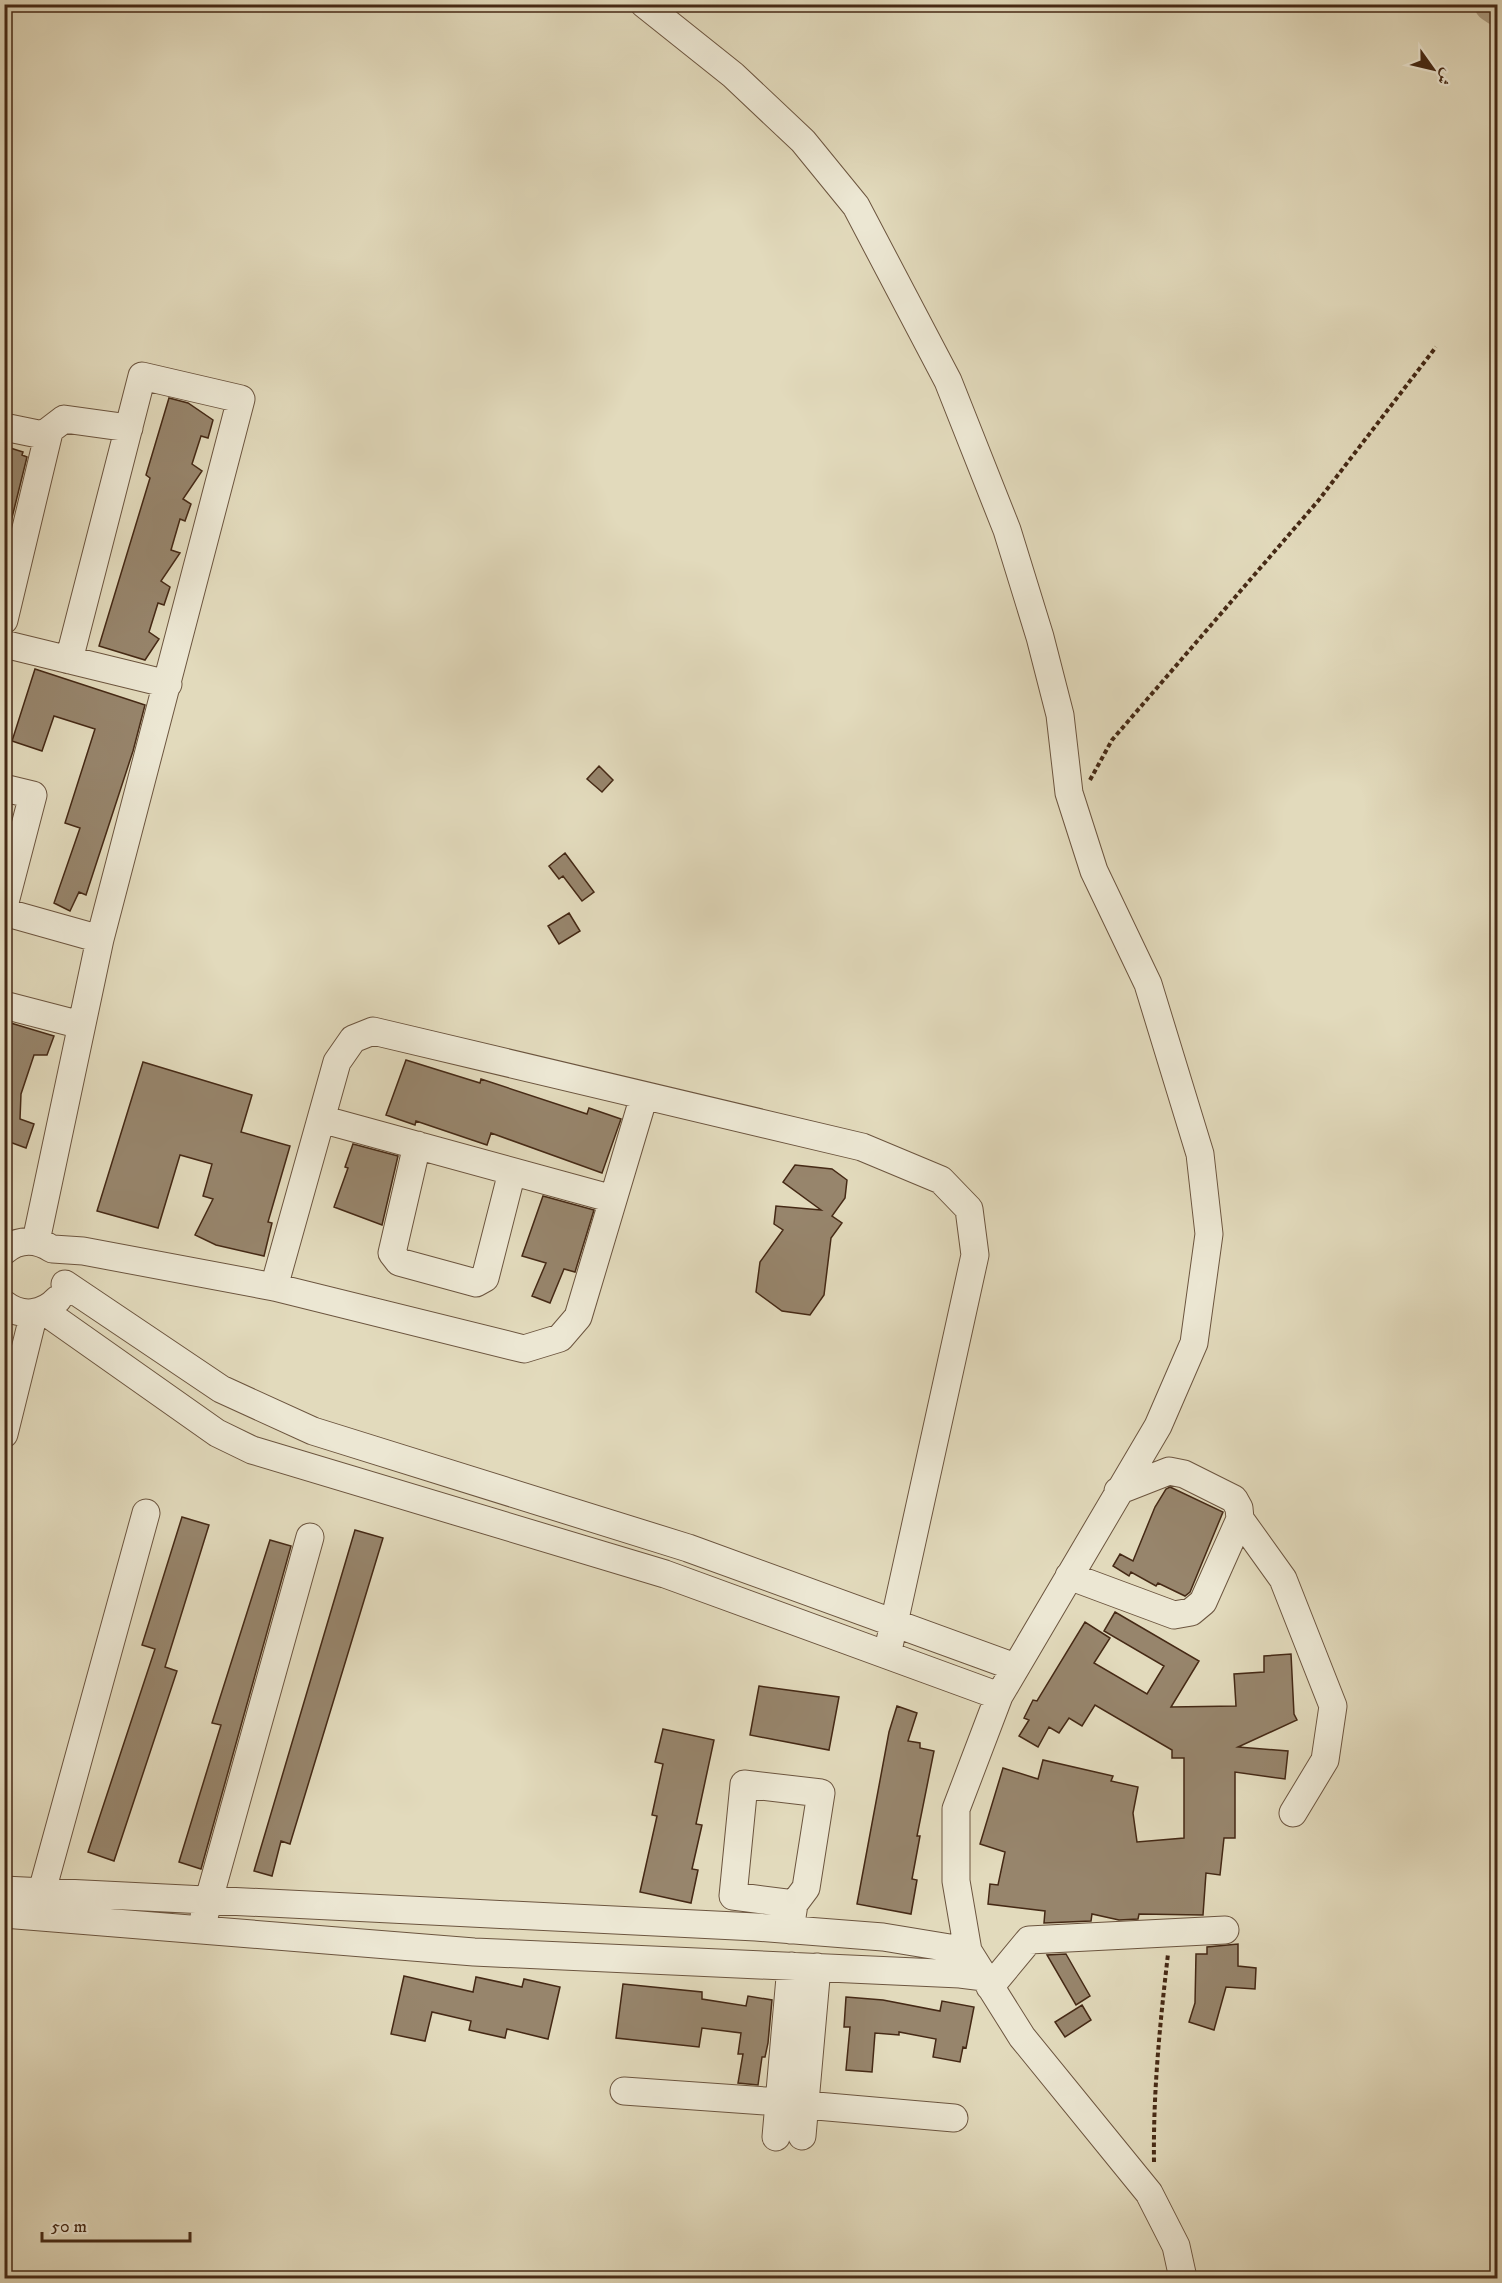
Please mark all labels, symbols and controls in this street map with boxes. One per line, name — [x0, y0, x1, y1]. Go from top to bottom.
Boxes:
north arrow — [1403, 39, 1463, 99]
text: ش — [1432, 65, 1457, 89]
scale bar — [42, 2205, 190, 2243]
text: 50 m — [51, 2216, 87, 2238]

